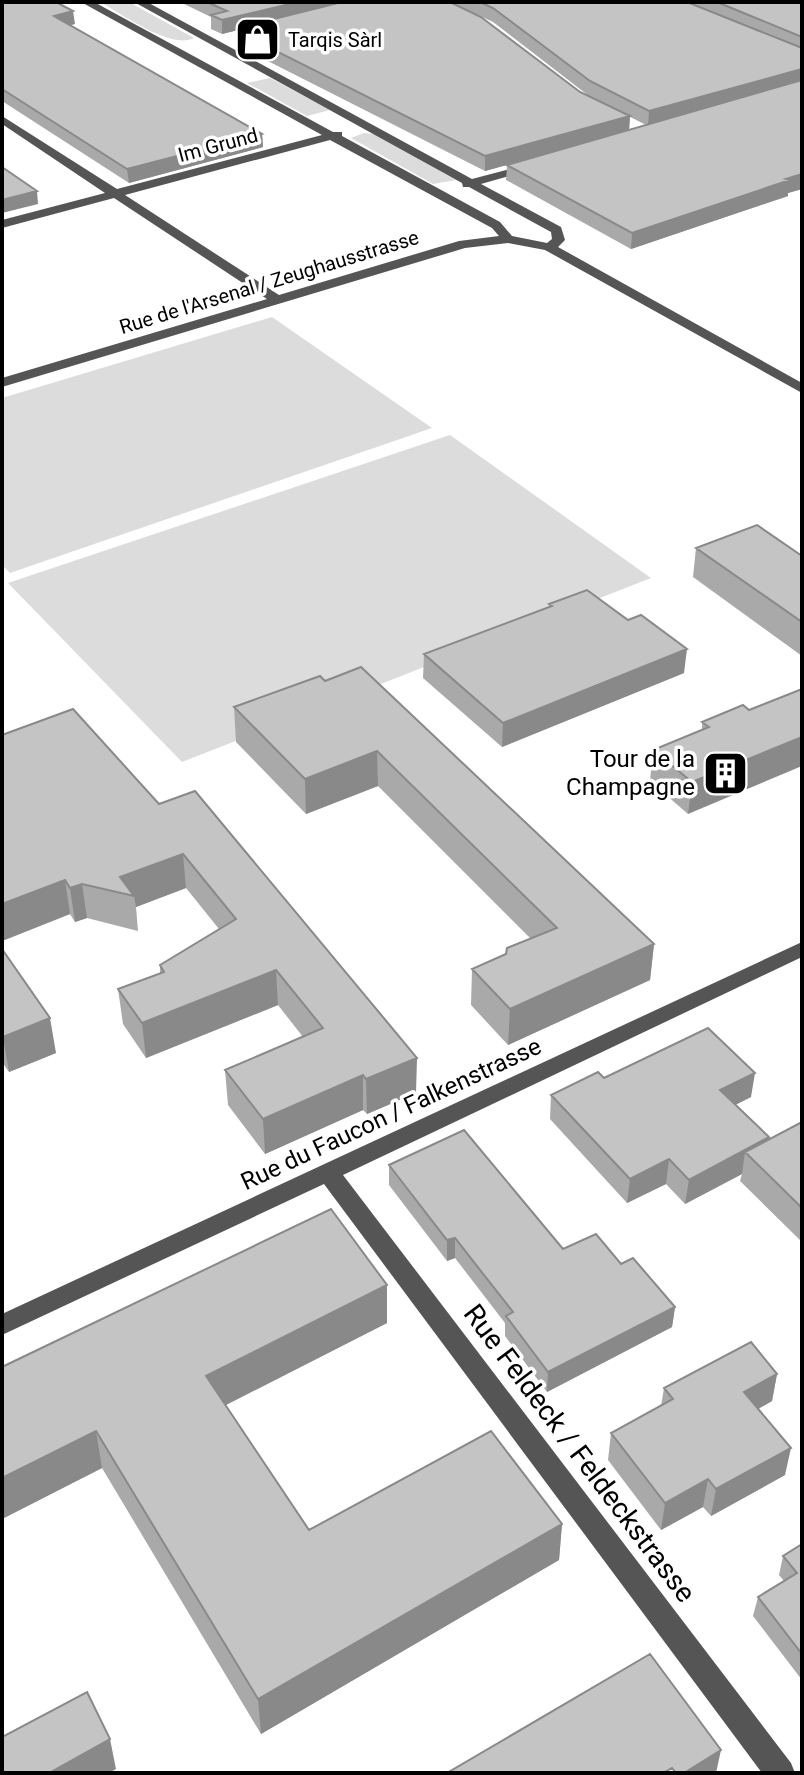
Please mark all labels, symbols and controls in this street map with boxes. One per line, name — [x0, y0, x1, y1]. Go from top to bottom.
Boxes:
shop icon: Tarqis Sàrl — [233, 16, 281, 64]
place label: Tarqis Sàrl — [288, 28, 382, 52]
street label: Im Grund — [175, 123, 261, 167]
street label: Rue de l'Arsenal / Zeughausstrasse — [116, 225, 422, 339]
place label: Tour de la Champagne — [566, 745, 695, 801]
building icon: Tour de la Champagne — [702, 749, 750, 797]
street label: Rue du Faucon / Falkenstrasse — [236, 1032, 546, 1196]
street label: Rue Feldeck / Feldeckstrasse — [457, 1298, 702, 1609]

